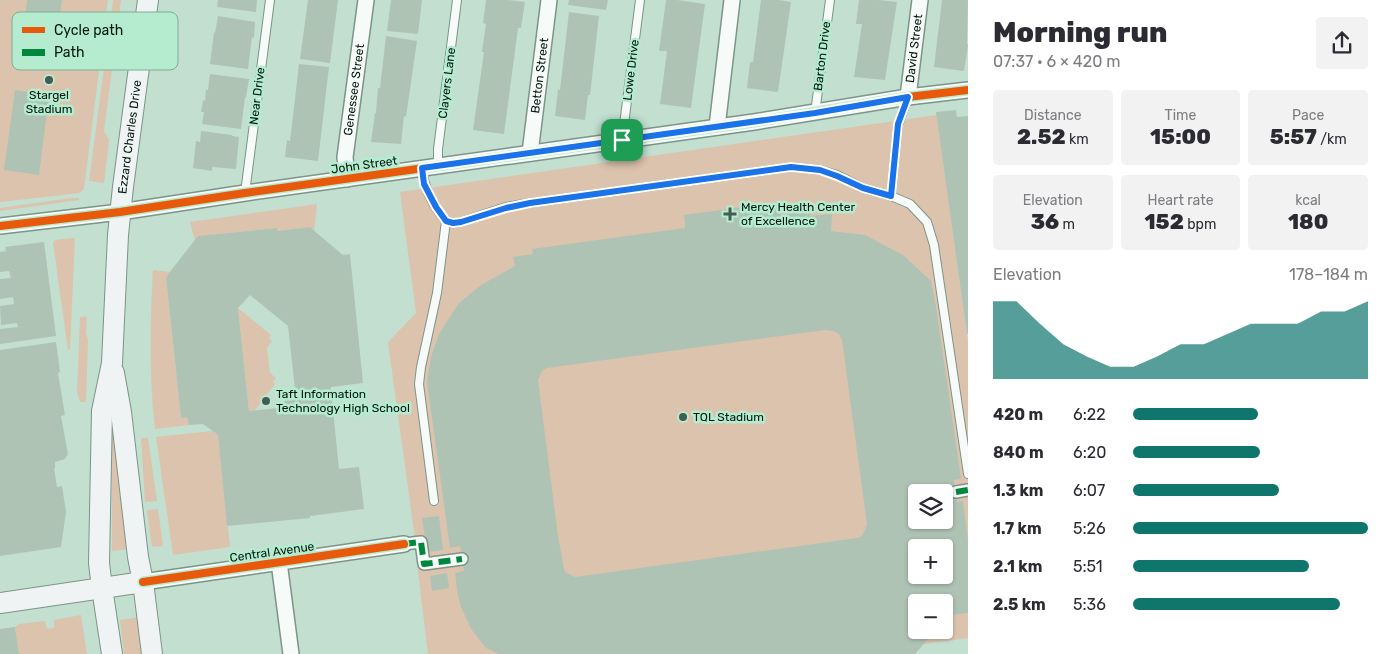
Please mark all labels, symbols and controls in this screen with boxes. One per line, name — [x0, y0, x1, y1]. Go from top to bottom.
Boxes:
legend — [12, 12, 178, 70]
street label: David Street — [903, 13, 925, 84]
text: Morning run — [993, 16, 1167, 49]
button: share — [1316, 17, 1368, 69]
street label: Barton Drive — [811, 20, 833, 92]
text: Cycle path — [54, 22, 123, 39]
street label: Betton Street — [528, 37, 551, 114]
street label: Lowe Drive — [620, 38, 642, 101]
street label: Genessee Street — [341, 43, 367, 136]
text: Path — [54, 44, 85, 61]
street label: Clayers Lane — [436, 46, 458, 119]
text: 07:37 · 6 × 420 m — [993, 52, 1120, 71]
street label: Near Drive — [247, 66, 268, 126]
marker: Stargel Stadium — [43, 74, 55, 86]
street label: Ezzard Charles Drive — [115, 79, 144, 194]
place label: Stargel Stadium — [26, 88, 72, 116]
text: Distance — [1024, 107, 1082, 124]
text: Time — [1165, 107, 1196, 124]
text: Pace — [1292, 107, 1324, 124]
pin — [601, 119, 643, 161]
text: 2.52 — [1017, 124, 1066, 149]
text: 15:00 — [1150, 124, 1211, 149]
text: 5:57 — [1270, 124, 1317, 149]
icon: arrive — [608, 126, 636, 154]
text: km — [1066, 131, 1089, 148]
text: /km — [1317, 131, 1347, 148]
street label: John Street — [330, 153, 398, 177]
text: Elevation — [1023, 192, 1083, 209]
text: Heart rate — [1148, 192, 1213, 209]
text: kcal — [1295, 192, 1321, 209]
place label: Mercy Health Center of Excellence — [741, 200, 855, 228]
marker: Mercy Health Center of Excellence — [723, 207, 737, 221]
text: 36 — [1031, 209, 1059, 234]
text: 152 — [1145, 209, 1184, 234]
text: 180 — [1288, 209, 1328, 234]
text: m — [1059, 216, 1075, 233]
text: bpm — [1184, 216, 1216, 233]
text: Elevation — [993, 265, 1062, 284]
text: 178–184 m — [1289, 265, 1368, 284]
place label: Taft Information Technology High School — [276, 387, 410, 415]
marker: Taft Information Technology High School — [260, 395, 272, 407]
text: 420 m — [993, 405, 1043, 424]
text: 6:22 — [1073, 405, 1106, 424]
place label: TQL Stadium — [693, 410, 764, 424]
marker: TQL Stadium — [677, 411, 689, 423]
text: 840 m — [993, 443, 1044, 462]
text: 6:20 — [1073, 443, 1106, 462]
text: 1.3 km — [993, 481, 1043, 500]
text: 6:07 — [1073, 481, 1105, 500]
map controls — [908, 484, 953, 639]
button: layers — [908, 484, 953, 529]
text: 1.7 km — [993, 519, 1042, 538]
text: 5:26 — [1073, 519, 1106, 538]
street label: Central Avenue — [229, 539, 315, 565]
button: + — [908, 539, 953, 584]
text: 2.1 km — [993, 557, 1042, 576]
text: 5:51 — [1073, 557, 1103, 576]
button: − — [908, 594, 953, 639]
text: 2.5 km — [993, 595, 1046, 614]
text: 5:36 — [1073, 595, 1106, 614]

